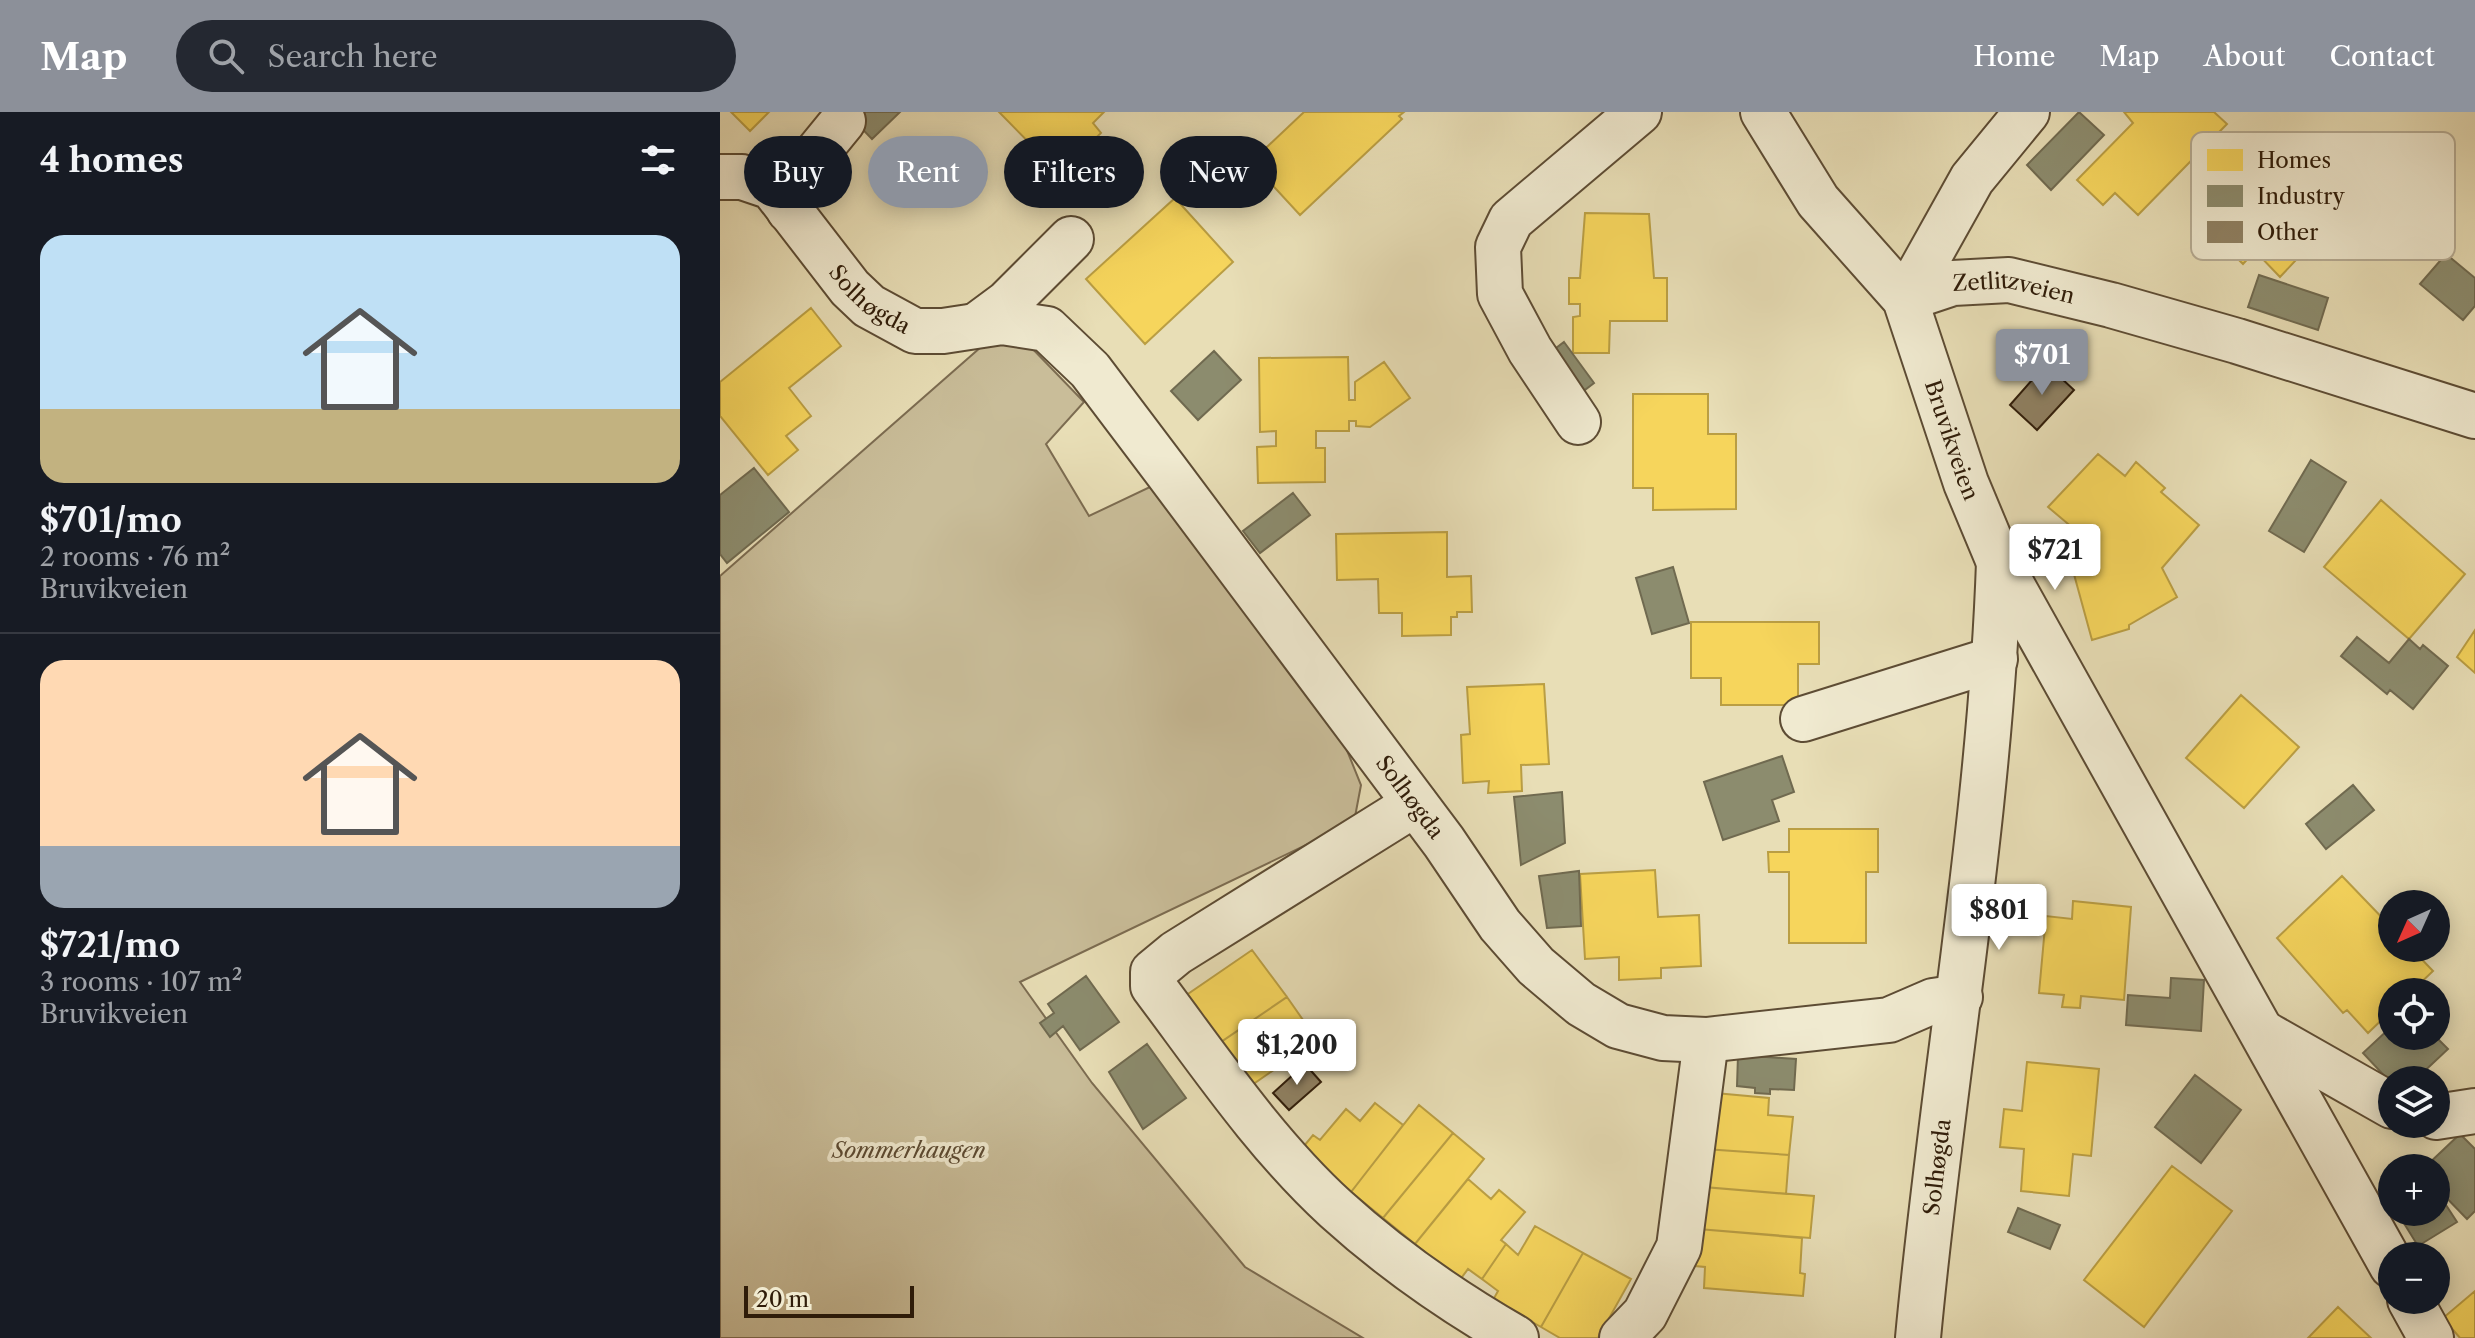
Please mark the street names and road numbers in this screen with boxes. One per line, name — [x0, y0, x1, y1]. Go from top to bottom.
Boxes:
street label: Solhøgda — [823, 259, 916, 340]
street label: Zetlitzveien — [1952, 267, 2078, 309]
street label: Bruvikveien — [1919, 376, 1985, 504]
street label: Solhøgda — [1370, 750, 1450, 844]
street label: Solhøgda — [1918, 1117, 1956, 1217]

